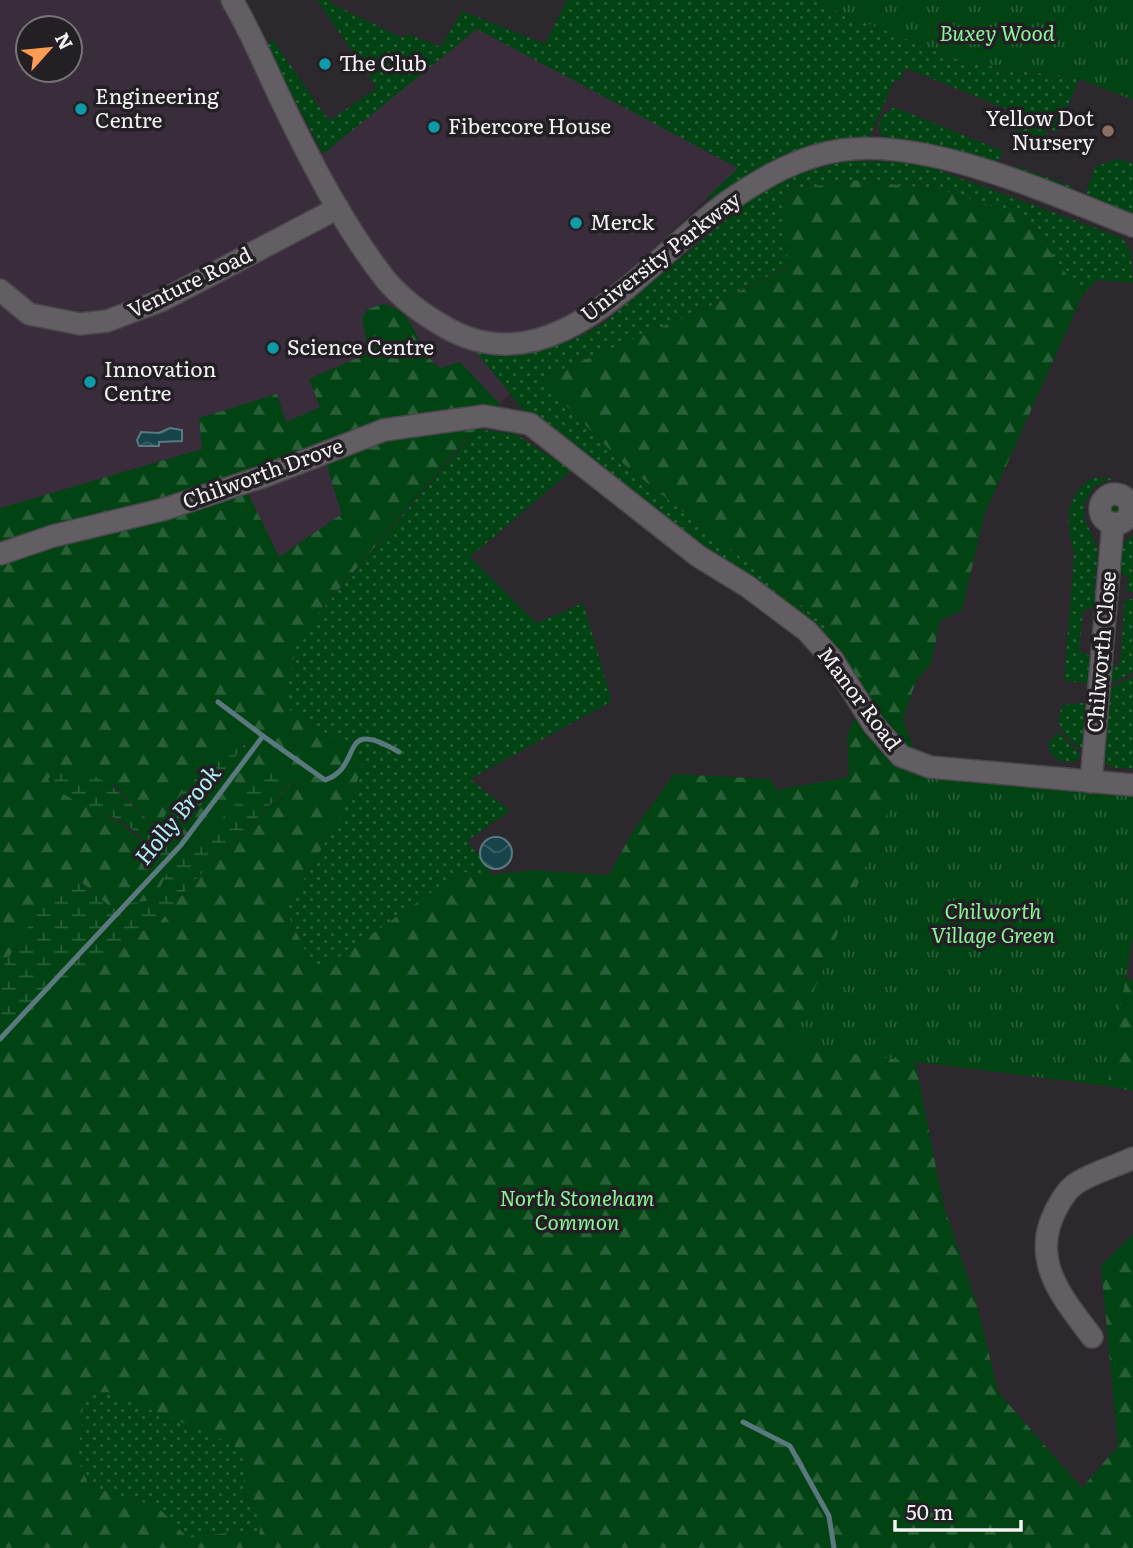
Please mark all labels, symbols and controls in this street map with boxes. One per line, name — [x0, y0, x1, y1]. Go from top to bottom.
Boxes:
north arrow — [14, 14, 84, 84]
park label: Buxey Wood — [939, 16, 1055, 47]
text: N — [49, 27, 81, 54]
place label: The Club — [339, 46, 427, 77]
marker: The Club — [317, 56, 333, 72]
place label: Engineering Centre — [95, 79, 219, 134]
marker: Engineering Centre — [73, 101, 89, 117]
place label: Yellow Dot Nursery — [986, 101, 1095, 156]
place label: Fibercore House — [448, 109, 611, 140]
marker: Fibercore House — [426, 119, 442, 135]
marker: Yellow Dot Nursery — [1100, 123, 1116, 139]
street label: University Parkway — [573, 182, 747, 328]
place label: Merck — [590, 205, 654, 236]
marker: Merck — [568, 215, 584, 231]
street label: Venture Road — [122, 237, 256, 324]
place label: Science Centre — [287, 330, 434, 361]
marker: Science Centre — [265, 340, 281, 356]
place label: Innovation Centre — [104, 352, 216, 407]
marker: Innovation Centre — [82, 374, 98, 390]
street label: Chilworth Drove — [177, 428, 347, 515]
street label: Chilworth Close — [1077, 570, 1122, 734]
street label: Manor Road — [812, 639, 910, 756]
water label: Holly Brook — [126, 756, 228, 871]
park label: Chilworth Village Green — [931, 894, 1055, 949]
park label: North Stoneham Common — [500, 1181, 655, 1236]
scale bar — [895, 1488, 1021, 1532]
text: 50 m — [906, 1495, 953, 1526]

